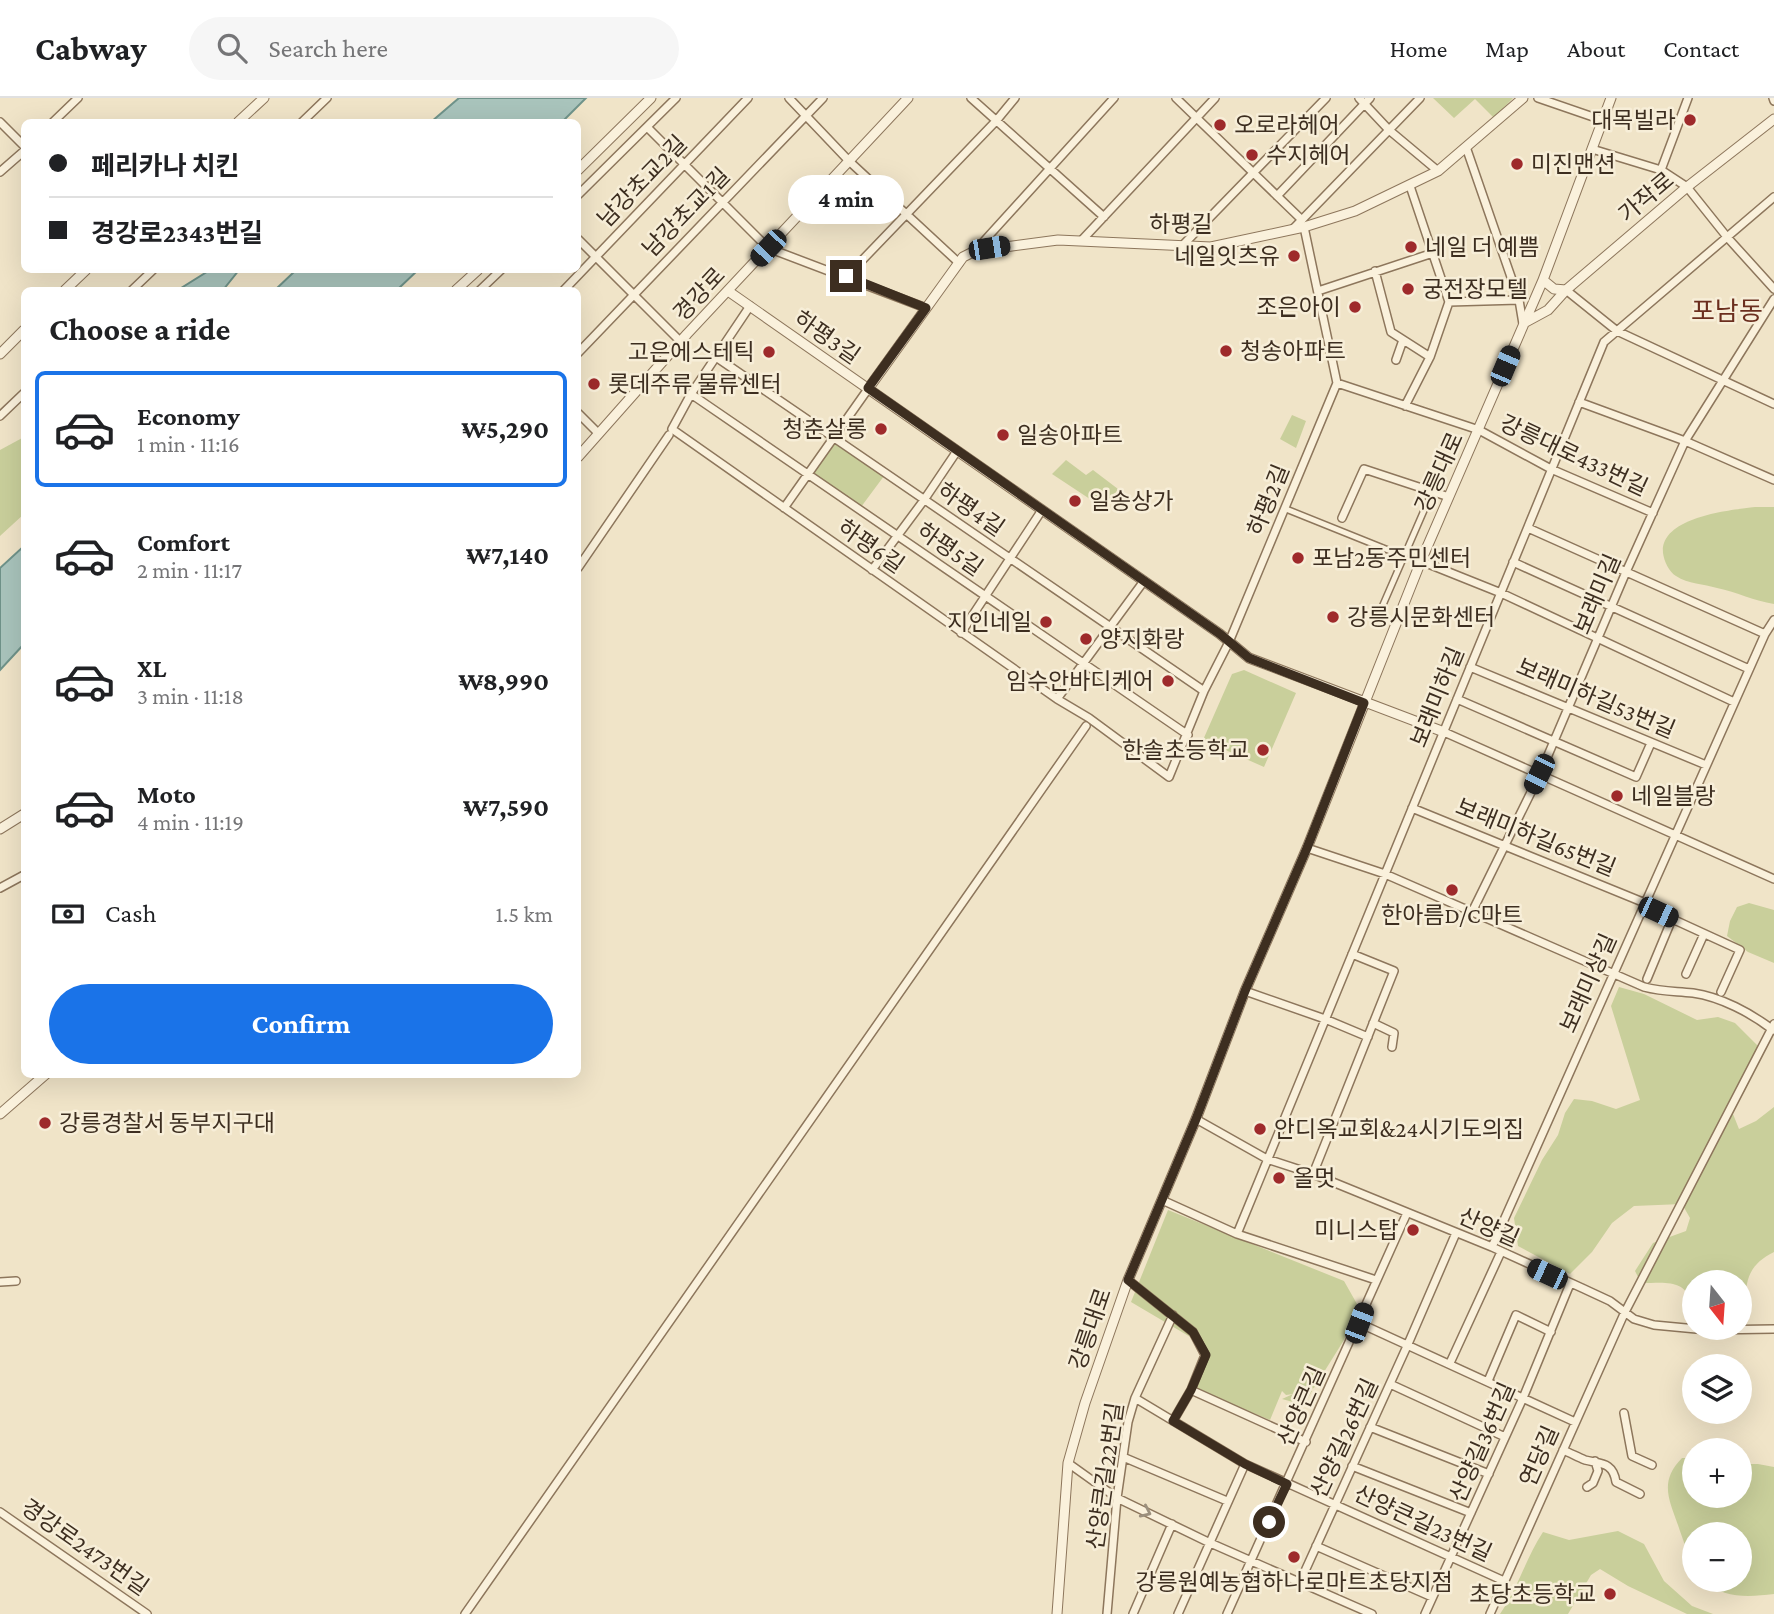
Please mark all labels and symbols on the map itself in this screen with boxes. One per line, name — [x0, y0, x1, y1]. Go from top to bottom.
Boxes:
place label: 대목빌라 — [1591, 107, 1676, 133]
place label: 오로라헤어 — [1234, 112, 1340, 138]
marker: 대목빌라 — [1682, 112, 1698, 128]
marker: 오로라헤어 — [1212, 117, 1228, 133]
street label: 남강초교2길 — [592, 130, 692, 232]
place label: 수지헤어 — [1266, 142, 1351, 168]
marker: 수지헤어 — [1244, 147, 1260, 163]
place label: 미진맨션 — [1531, 151, 1616, 177]
marker: 미진맨션 — [1509, 156, 1525, 172]
street label: 남강초교1길 — [637, 162, 735, 262]
street label: 가작로 — [1613, 167, 1679, 227]
callout: 4 min — [788, 174, 904, 223]
street label: 하평길 — [1149, 211, 1213, 237]
car — [746, 225, 791, 271]
car — [967, 234, 1012, 262]
place label: 네일 더 예쁨 — [1425, 234, 1539, 260]
marker: 네일 더 예쁨 — [1403, 239, 1419, 255]
place label: 네일잇츠유 — [1174, 243, 1280, 269]
marker: 네일잇츠유 — [1286, 248, 1302, 264]
route end — [830, 260, 862, 292]
street label: 경강로 — [668, 262, 730, 326]
place label: 궁전장모텔 — [1422, 276, 1528, 302]
marker: 궁전장모텔 — [1400, 281, 1416, 297]
place label: 조은아이 — [1256, 294, 1341, 320]
district label: 포남동 — [1691, 297, 1763, 326]
marker: 조은아이 — [1347, 299, 1363, 315]
street label: 하평3길 — [789, 305, 865, 369]
place label: 청송아파트 — [1240, 338, 1346, 364]
place label: 고은에스테틱 — [628, 339, 755, 365]
marker: 청송아파트 — [1218, 343, 1234, 359]
car — [1488, 343, 1523, 389]
marker: 고은에스테틱 — [761, 344, 777, 360]
place label: 롯데주류 물류센터 — [608, 371, 782, 397]
marker: 롯데주류 물류센터 — [586, 376, 602, 392]
street label: 강릉대로433번길 — [1496, 409, 1652, 501]
place label: 청춘살롱 — [782, 416, 867, 442]
marker: 청춘살롱 — [873, 421, 889, 437]
place label: 일송아파트 — [1017, 422, 1123, 448]
marker: 일송아파트 — [995, 427, 1011, 443]
street label: 강릉대로 — [1410, 428, 1468, 516]
street label: 하평2길 — [1242, 461, 1294, 539]
street label: 하평4길 — [933, 477, 1009, 541]
place label: 일송상가 — [1089, 488, 1174, 514]
marker: 일송상가 — [1067, 493, 1083, 509]
street label: 하평6길 — [833, 514, 909, 578]
street label: 하평5길 — [912, 517, 988, 581]
place label: 포남2동주민센터 — [1312, 545, 1471, 571]
marker: 포남2동주민센터 — [1290, 550, 1306, 566]
street label: 보래미길 — [1568, 550, 1626, 638]
place label: 강릉시문화센터 — [1347, 604, 1495, 630]
place label: 지인네일 — [947, 609, 1032, 635]
marker: 강릉시문화센터 — [1325, 609, 1341, 625]
marker: 지인네일 — [1038, 614, 1054, 630]
place label: 양지화랑 — [1100, 626, 1185, 652]
marker: 양지화랑 — [1078, 631, 1094, 647]
street label: 보래미하길 — [1405, 643, 1469, 751]
street label: 보래미하길53번길 — [1513, 653, 1679, 743]
place label: 임수안바디케어 — [1006, 668, 1154, 694]
marker: 임수안바디케어 — [1160, 673, 1176, 689]
place label: 한솔초등학교 — [1122, 737, 1249, 763]
marker: 한솔초등학교 — [1255, 742, 1271, 758]
car — [1521, 751, 1558, 797]
place label: 네일블랑 — [1631, 783, 1716, 809]
marker: 네일블랑 — [1609, 788, 1625, 804]
street label: 보래미하길65번길 — [1452, 793, 1620, 881]
marker: 한아름D/C마트 — [1444, 882, 1460, 898]
car — [1635, 894, 1682, 930]
place label: 한아름D/C마트 — [1381, 902, 1523, 928]
street label: 보래미상길 — [1555, 929, 1621, 1037]
place label: 강릉경찰서 동부지구대 — [59, 1110, 275, 1136]
marker: 강릉경찰서 동부지구대 — [37, 1115, 53, 1131]
place label: 안디옥교회&24시기도의집 — [1274, 1116, 1524, 1142]
marker: 안디옥교회&24시기도의집 — [1252, 1121, 1268, 1137]
place label: 올멋 — [1293, 1165, 1335, 1191]
marker: 올멋 — [1271, 1170, 1287, 1186]
street label: 산양길 — [1455, 1202, 1523, 1252]
place label: 미니스탑 — [1314, 1217, 1399, 1243]
marker: 미니스탑 — [1405, 1222, 1421, 1238]
car — [1524, 1256, 1571, 1292]
north arrow — [1682, 1270, 1752, 1340]
street label: 강릉대로 — [1064, 1285, 1116, 1373]
car — [1342, 1300, 1377, 1346]
street label: 산양큰길 — [1272, 1362, 1330, 1450]
street label: 산양길26번길 — [1305, 1374, 1383, 1502]
street label: 산양길36번길 — [1444, 1378, 1520, 1506]
street label: 산양큰길22번길 — [1082, 1401, 1128, 1551]
street label: 연당길 — [1514, 1422, 1564, 1490]
street label: 산양큰길23번길 — [1350, 1480, 1496, 1566]
street label: 경강로2473번길 — [16, 1494, 154, 1600]
one-way arrow — [1139, 1504, 1151, 1518]
route start — [1253, 1506, 1285, 1538]
marker: 강릉원예농협하나로마트초당지점 — [1286, 1549, 1302, 1565]
place label: 강릉원예농협하나로마트초당지점 — [1135, 1569, 1453, 1595]
place label: 초당초등학교 — [1469, 1581, 1596, 1607]
marker: 초당초등학교 — [1602, 1586, 1618, 1602]

